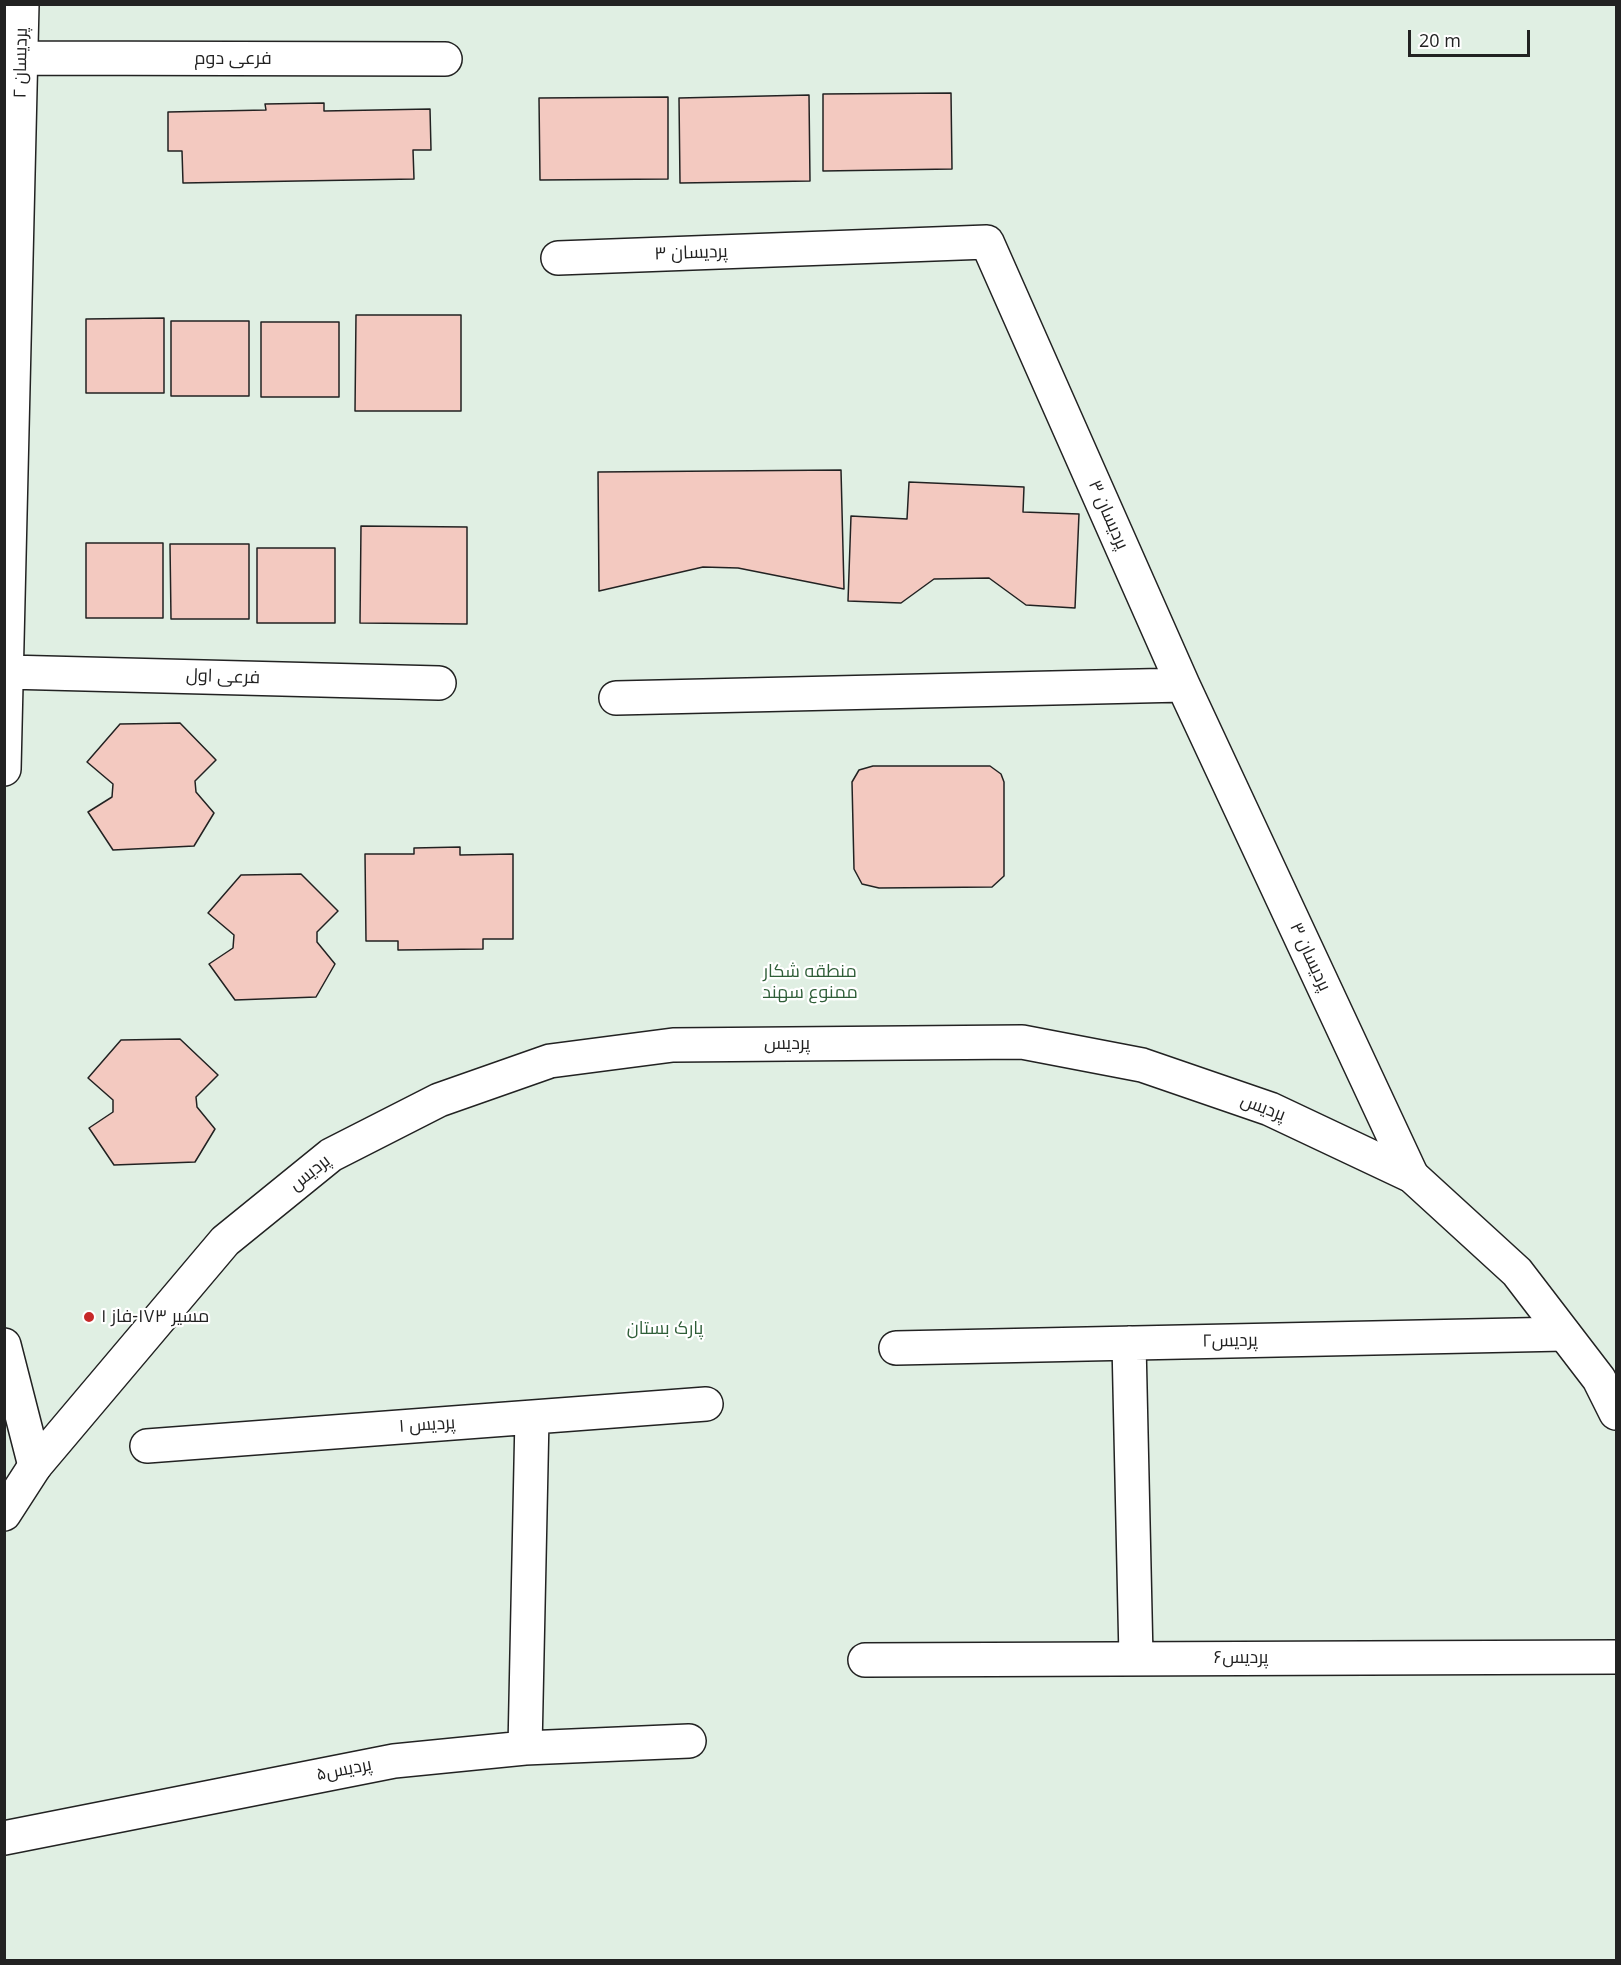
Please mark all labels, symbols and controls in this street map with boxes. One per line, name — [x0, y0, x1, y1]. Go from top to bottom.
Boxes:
scale bar — [1411, 18, 1532, 56]
street label: پردیسان ۲ — [10, 27, 32, 99]
text: 20 m — [1419, 28, 1461, 52]
street label: فرعی دوم — [194, 48, 272, 70]
street label: پردیسان ۳ — [654, 241, 728, 265]
street label: پردیسان ۳ — [1083, 477, 1133, 553]
street label: فرعی اول — [186, 665, 260, 689]
street label: پردیسان ۳ — [1285, 919, 1335, 995]
park label: منطقه شکار ممنوع سهند — [762, 961, 858, 1004]
street label: پردیس — [764, 1033, 810, 1055]
street label: پردیس — [1238, 1090, 1288, 1126]
street label: پردیس — [285, 1150, 335, 1196]
place label: مسیر ۱۷۳-فاز ۱ — [101, 1306, 209, 1328]
marker: مسیر ۱۷۳-فاز ۱ — [82, 1310, 96, 1324]
park label: پارک بستان — [627, 1318, 703, 1340]
street label: پردیس۲ — [1202, 1330, 1258, 1352]
street label: پردیس ۱ — [398, 1412, 456, 1438]
street label: پردیس۶ — [1214, 1647, 1268, 1669]
street label: پردیس۵ — [314, 1754, 374, 1786]

